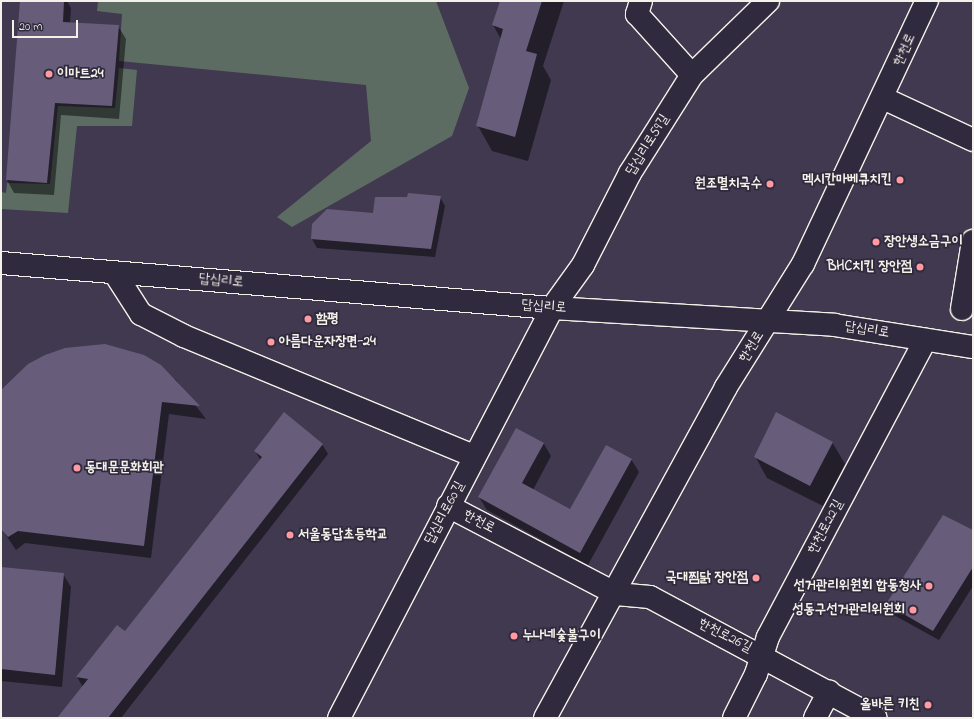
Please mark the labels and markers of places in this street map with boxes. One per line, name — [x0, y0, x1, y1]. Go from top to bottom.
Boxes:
place label: 이마트24 — [57, 66, 104, 82]
marker: 이마트24 — [44, 69, 54, 79]
place label: 멕시칸마베큐치킨 — [802, 172, 892, 188]
marker: 멕시칸마베큐치킨 — [895, 175, 905, 185]
place label: 원조멸치국수 — [694, 176, 762, 192]
marker: 원조멸치국수 — [765, 179, 775, 189]
place label: 장안생소금구이 — [884, 234, 963, 250]
marker: 장안생소금구이 — [871, 237, 881, 247]
place label: BHC치킨 장안점 — [827, 259, 912, 275]
marker: BHC치킨 장안점 — [915, 262, 925, 272]
place label: 함평 — [316, 311, 339, 327]
marker: 함평 — [303, 314, 313, 324]
place label: 아름다운자장면-24 — [279, 334, 376, 350]
marker: 아름다운자장면-24 — [266, 337, 276, 347]
place label: 동대문문화회관 — [85, 460, 164, 476]
marker: 동대문문화회관 — [72, 463, 82, 473]
place label: 서울동답초등학교 — [298, 527, 388, 543]
marker: 서울동답초등학교 — [285, 530, 295, 540]
place label: 국대찜닭 장안점 — [666, 570, 748, 586]
marker: 국대찜닭 장안점 — [751, 573, 761, 583]
place label: 선거관리위원회 합동청사 — [794, 578, 921, 594]
marker: 선거관리위원회 합동청사 — [924, 581, 934, 591]
place label: 성동구선거관리위원회 — [792, 602, 905, 618]
marker: 성동구선거관리위원회 — [908, 605, 918, 615]
place label: 누나네숯불구이 — [522, 628, 601, 644]
marker: 누나네숯불구이 — [509, 631, 519, 641]
place label: 올바른 키친 — [860, 697, 920, 713]
marker: 올바른 키친 — [923, 700, 933, 710]

